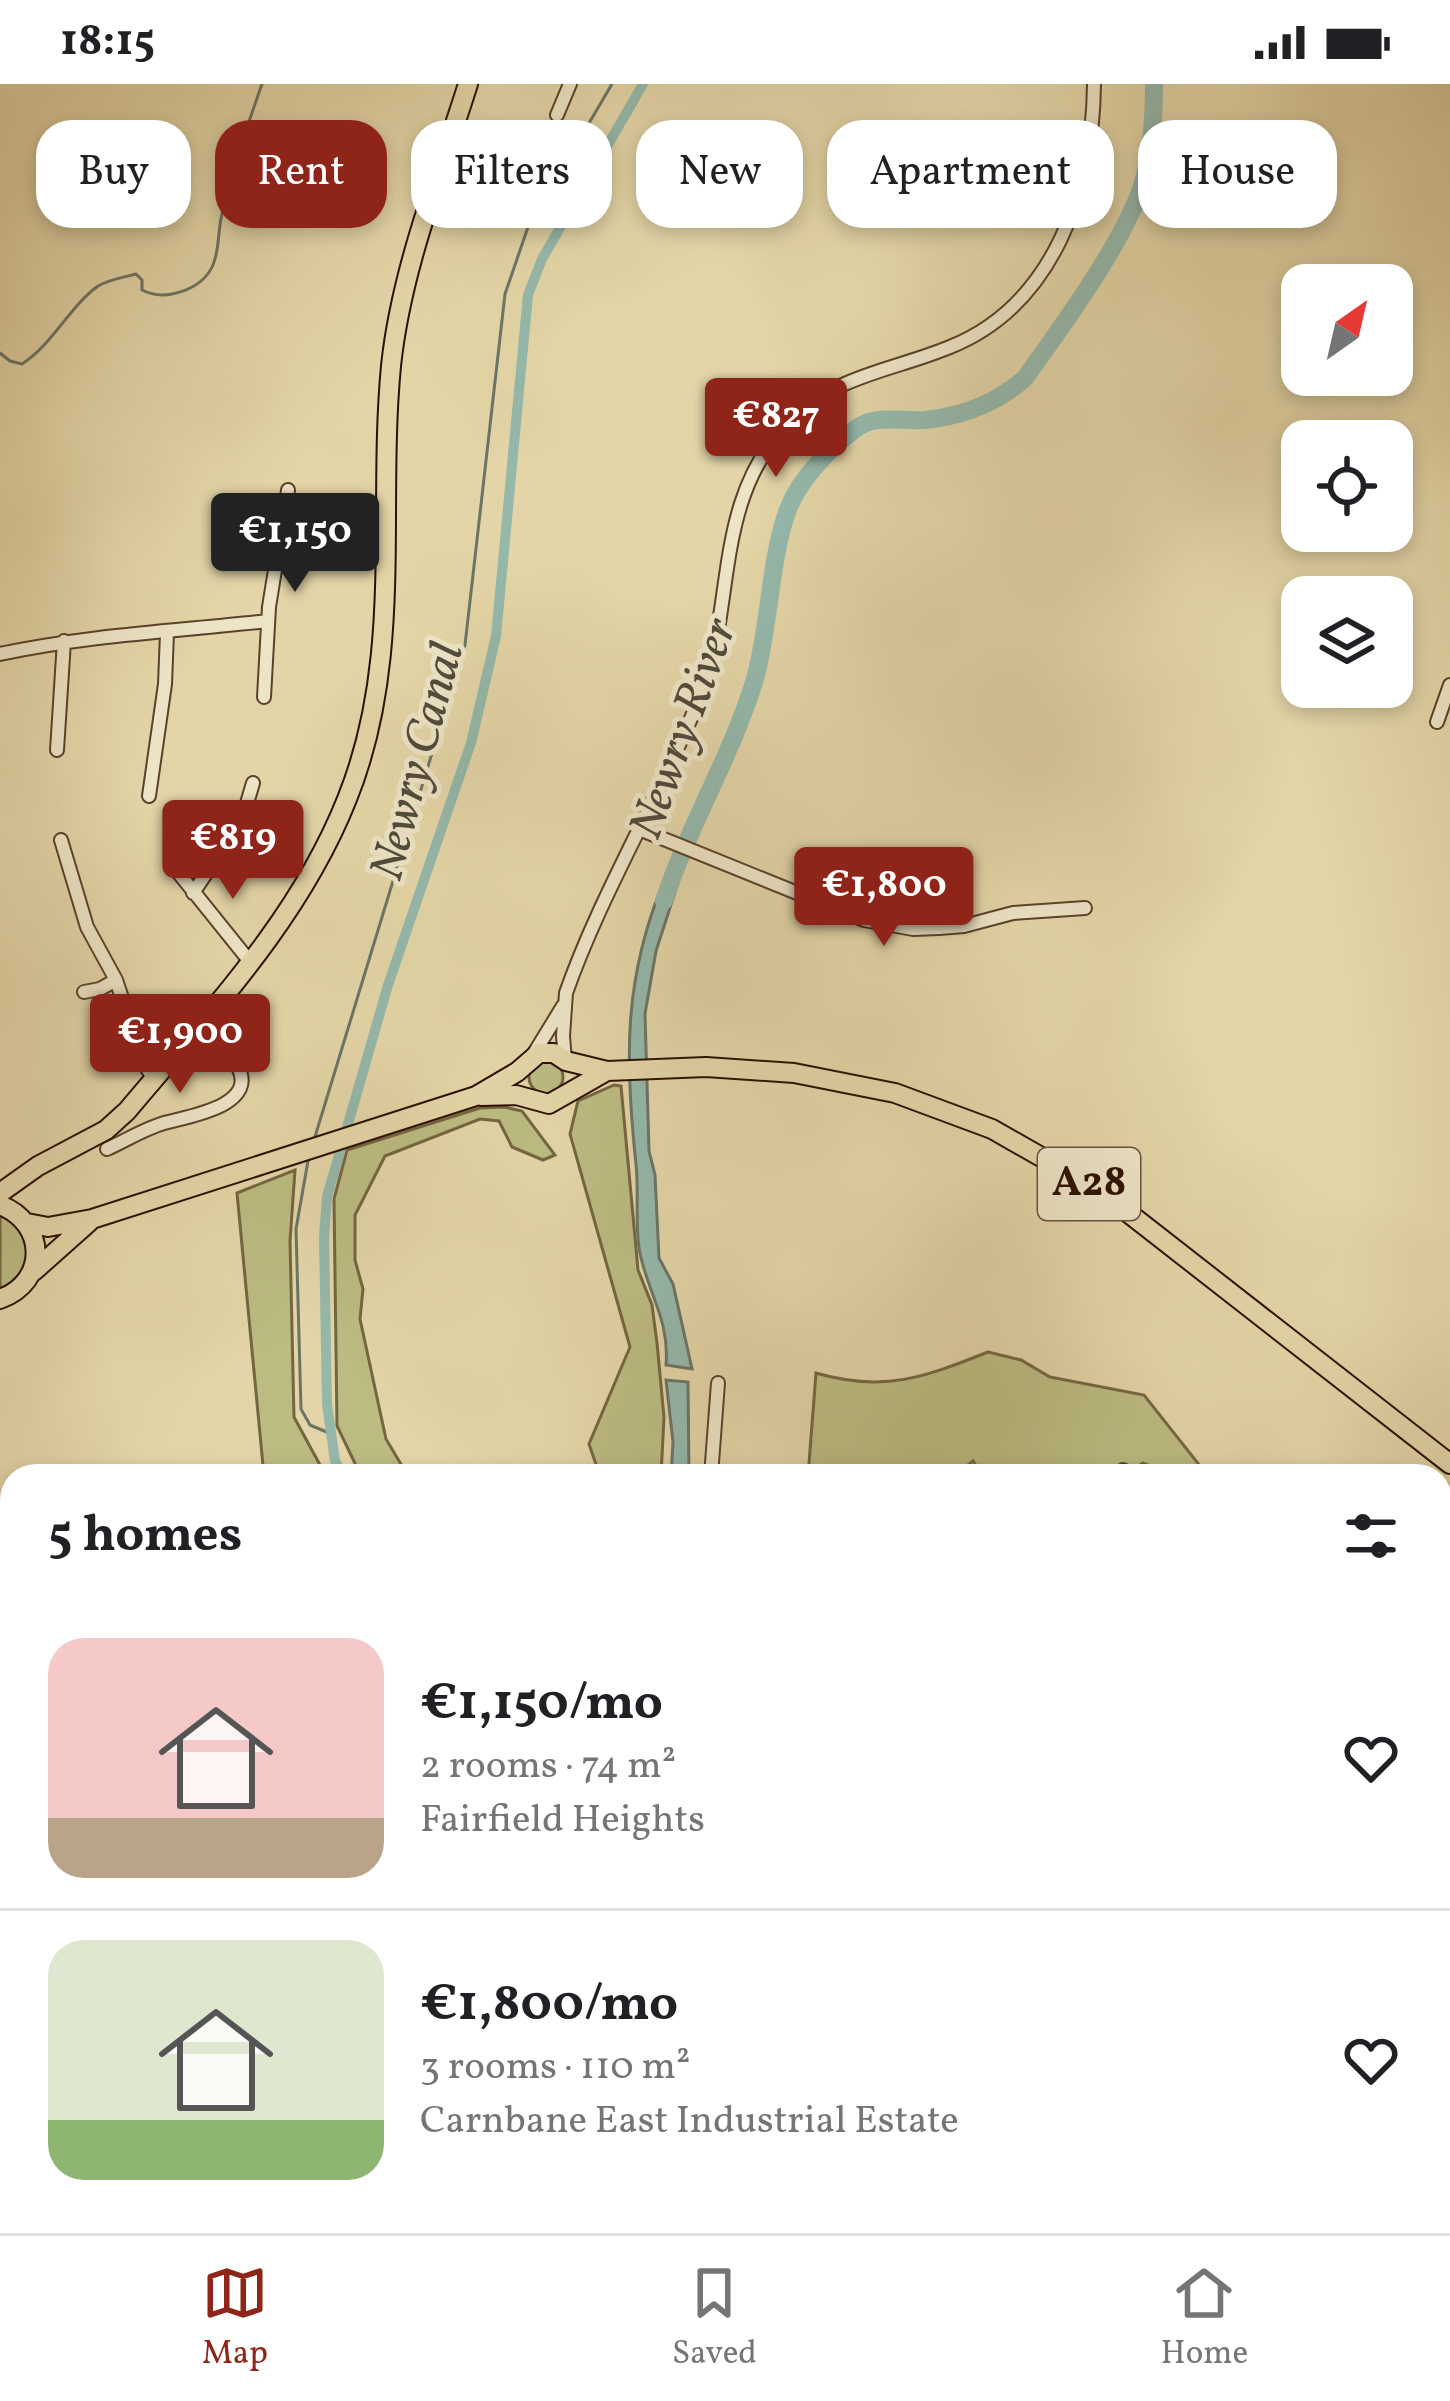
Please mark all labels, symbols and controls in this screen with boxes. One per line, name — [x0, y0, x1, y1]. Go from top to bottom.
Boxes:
text: 18:15 — [60, 11, 155, 74]
chip: Buy — [36, 120, 191, 228]
chip: Rent — [215, 120, 387, 228]
chip: Filters — [411, 120, 612, 228]
chip: New — [636, 120, 803, 228]
chip: Apartment — [827, 120, 1114, 228]
chip: House — [1138, 120, 1337, 228]
north arrow — [1281, 264, 1413, 396]
map controls — [1281, 264, 1413, 708]
pin: €827 — [705, 378, 847, 480]
text: €827 — [732, 390, 820, 444]
button: locate — [1281, 420, 1413, 552]
pin: €1,150 — [197, 493, 393, 595]
text: €1,150 — [238, 505, 352, 559]
button: layers — [1281, 576, 1413, 708]
water label: Newry River — [614, 608, 756, 849]
water label: Newry Canal — [355, 636, 483, 888]
pin: €819 — [162, 800, 304, 902]
text: €819 — [189, 812, 277, 866]
pin: €1,800 — [786, 847, 982, 949]
text: €1,800 — [821, 859, 947, 913]
pin: €1,900 — [82, 994, 278, 1096]
text: €1,900 — [117, 1006, 243, 1060]
road number: A28 — [1038, 1148, 1140, 1220]
text: 5 homes — [48, 1501, 242, 1572]
icon: filters — [1338, 1503, 1404, 1569]
text: €1,150/mo — [420, 1669, 663, 1740]
icon: home — [144, 1686, 288, 1830]
icon: heart — [1338, 1725, 1404, 1791]
text: 2 rooms · 74 m² — [420, 1740, 676, 1794]
text: Fairfield Heights — [420, 1794, 705, 1848]
text: €1,800/mo — [420, 1970, 678, 2041]
icon: home — [144, 1988, 288, 2132]
icon: heart — [1338, 2027, 1404, 2093]
text: 3 rooms · 110 m² — [420, 2041, 691, 2095]
text: Carnbane East Industrial Estate — [420, 2095, 959, 2149]
tab: Map — [202, 2260, 268, 2378]
tab: Saved — [672, 2260, 757, 2378]
tab: Home — [1161, 2260, 1248, 2378]

